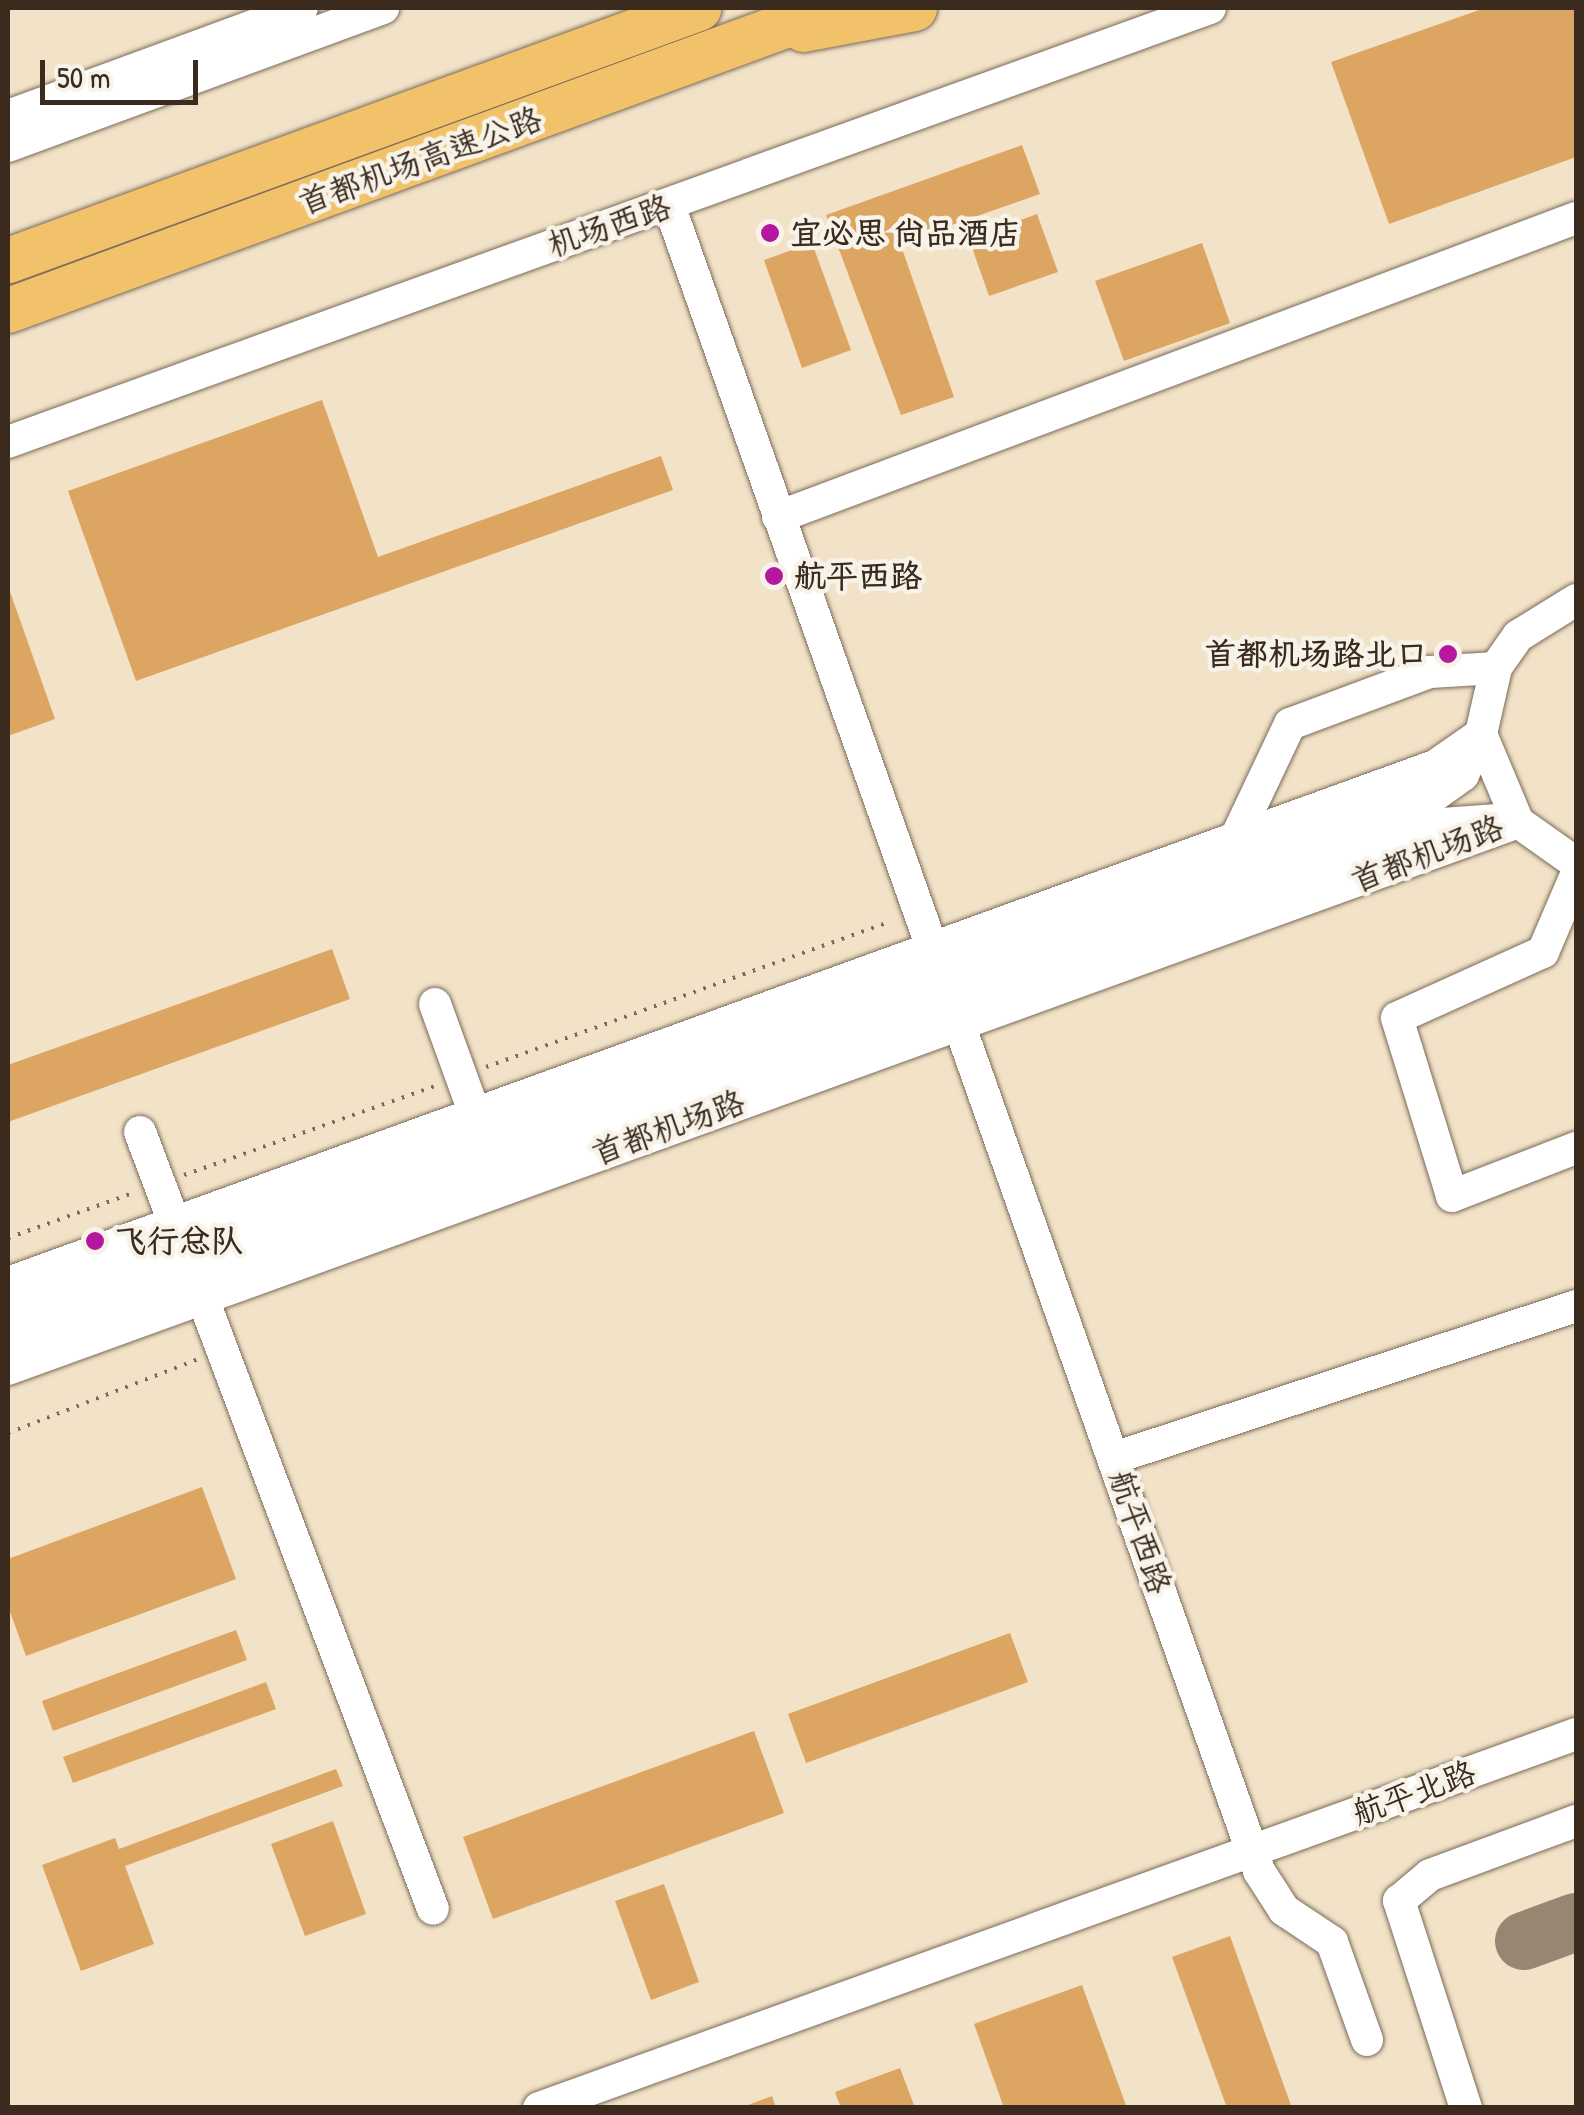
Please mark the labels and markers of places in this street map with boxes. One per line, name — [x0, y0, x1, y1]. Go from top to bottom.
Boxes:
place label: 宜必思 尚品酒店 — [790, 214, 1021, 252]
marker: 宜必思 尚品酒店 — [759, 222, 781, 244]
place label: 航平西路 — [794, 557, 922, 595]
marker: 航平西路 — [763, 565, 785, 587]
place label: 首都机场路北口 — [1204, 635, 1428, 673]
marker: 首都机场路北口 — [1437, 643, 1459, 665]
place label: 飞行总队 — [115, 1222, 243, 1260]
marker: 飞行总队 — [84, 1230, 106, 1252]

